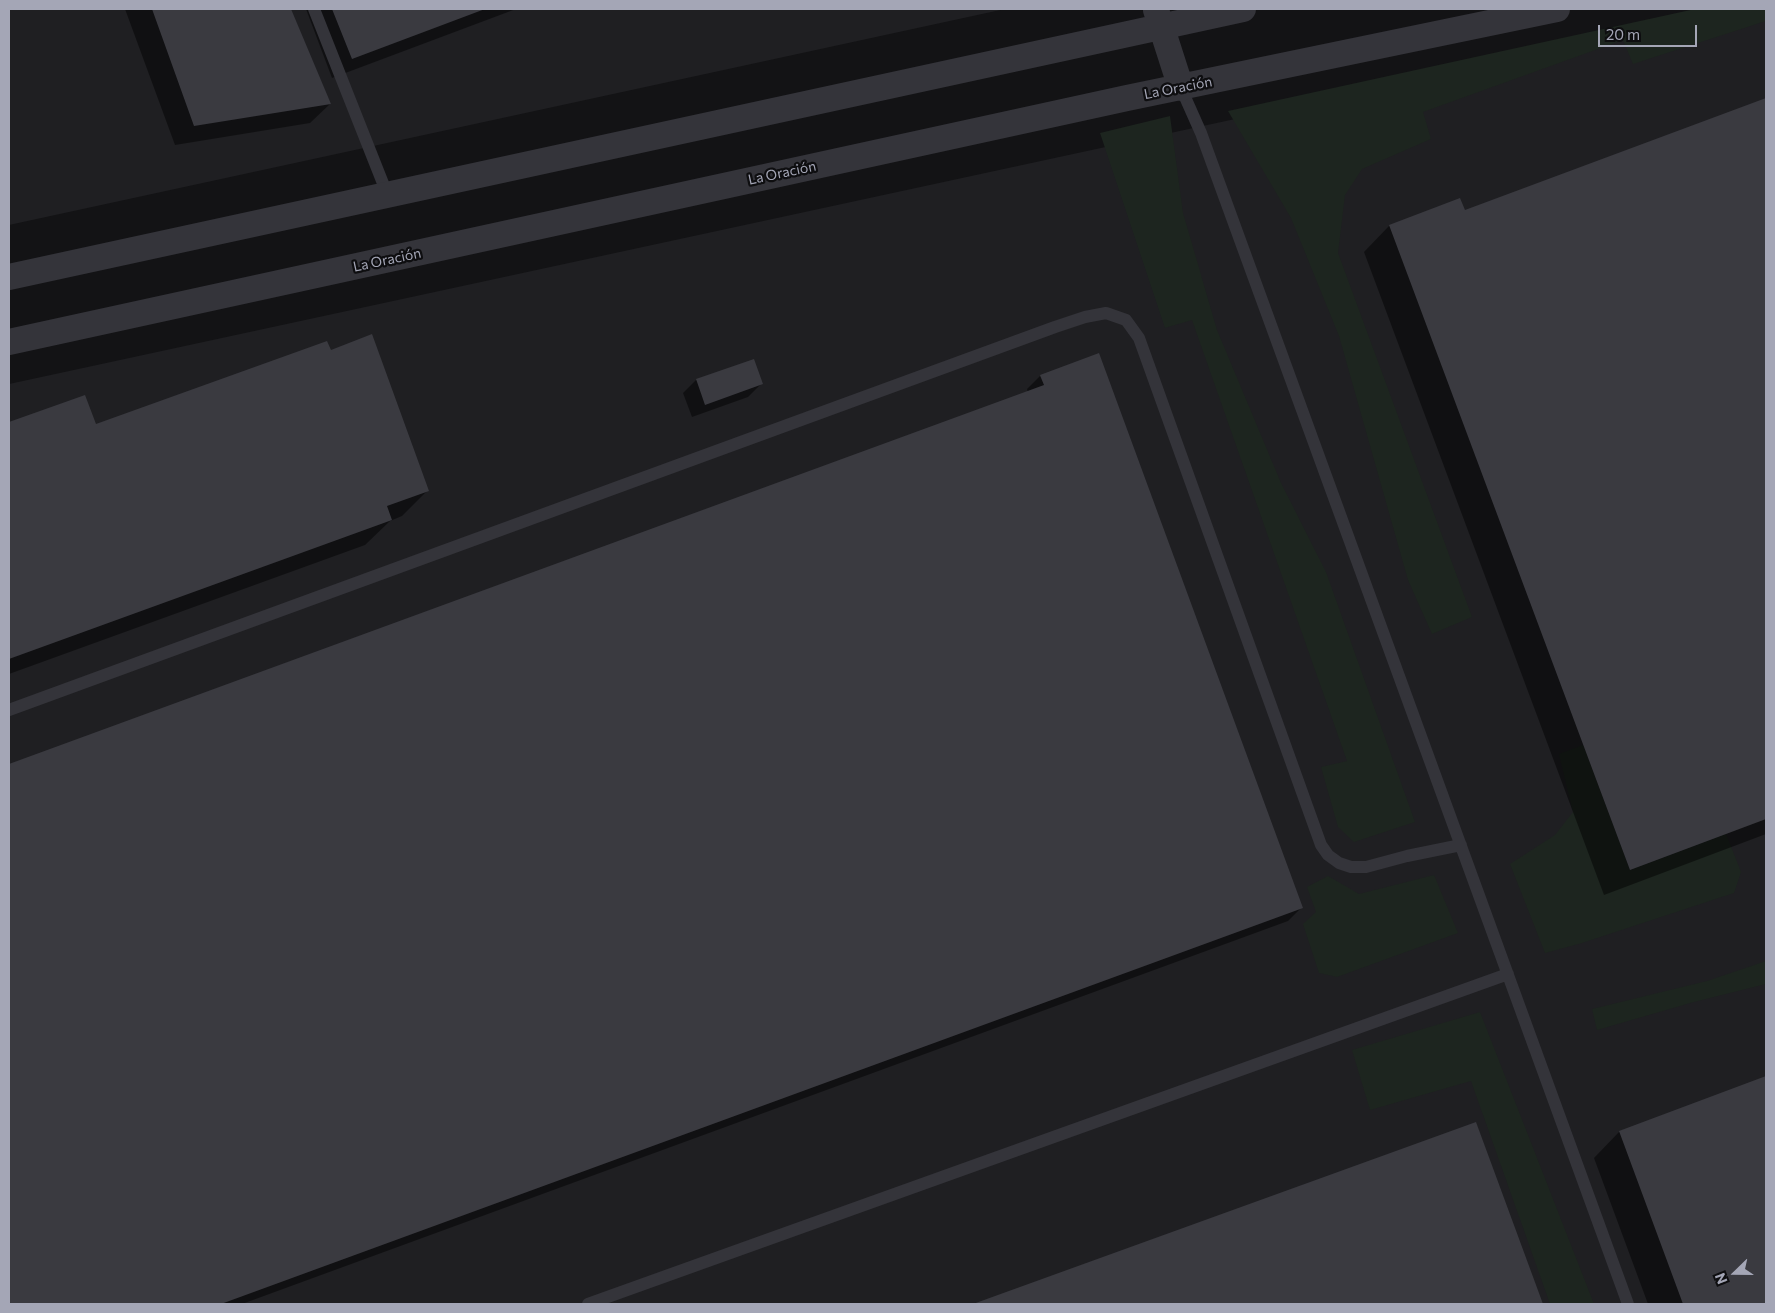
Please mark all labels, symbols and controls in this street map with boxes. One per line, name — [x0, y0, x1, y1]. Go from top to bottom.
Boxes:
scale bar — [1600, 15, 1699, 47]
text: 20 m — [1606, 25, 1640, 43]
street label: La Oración — [1142, 73, 1214, 103]
street label: La Oración — [746, 158, 818, 188]
street label: La Oración — [351, 245, 423, 275]
north arrow — [1710, 1248, 1760, 1298]
text: N — [1711, 1271, 1730, 1287]

